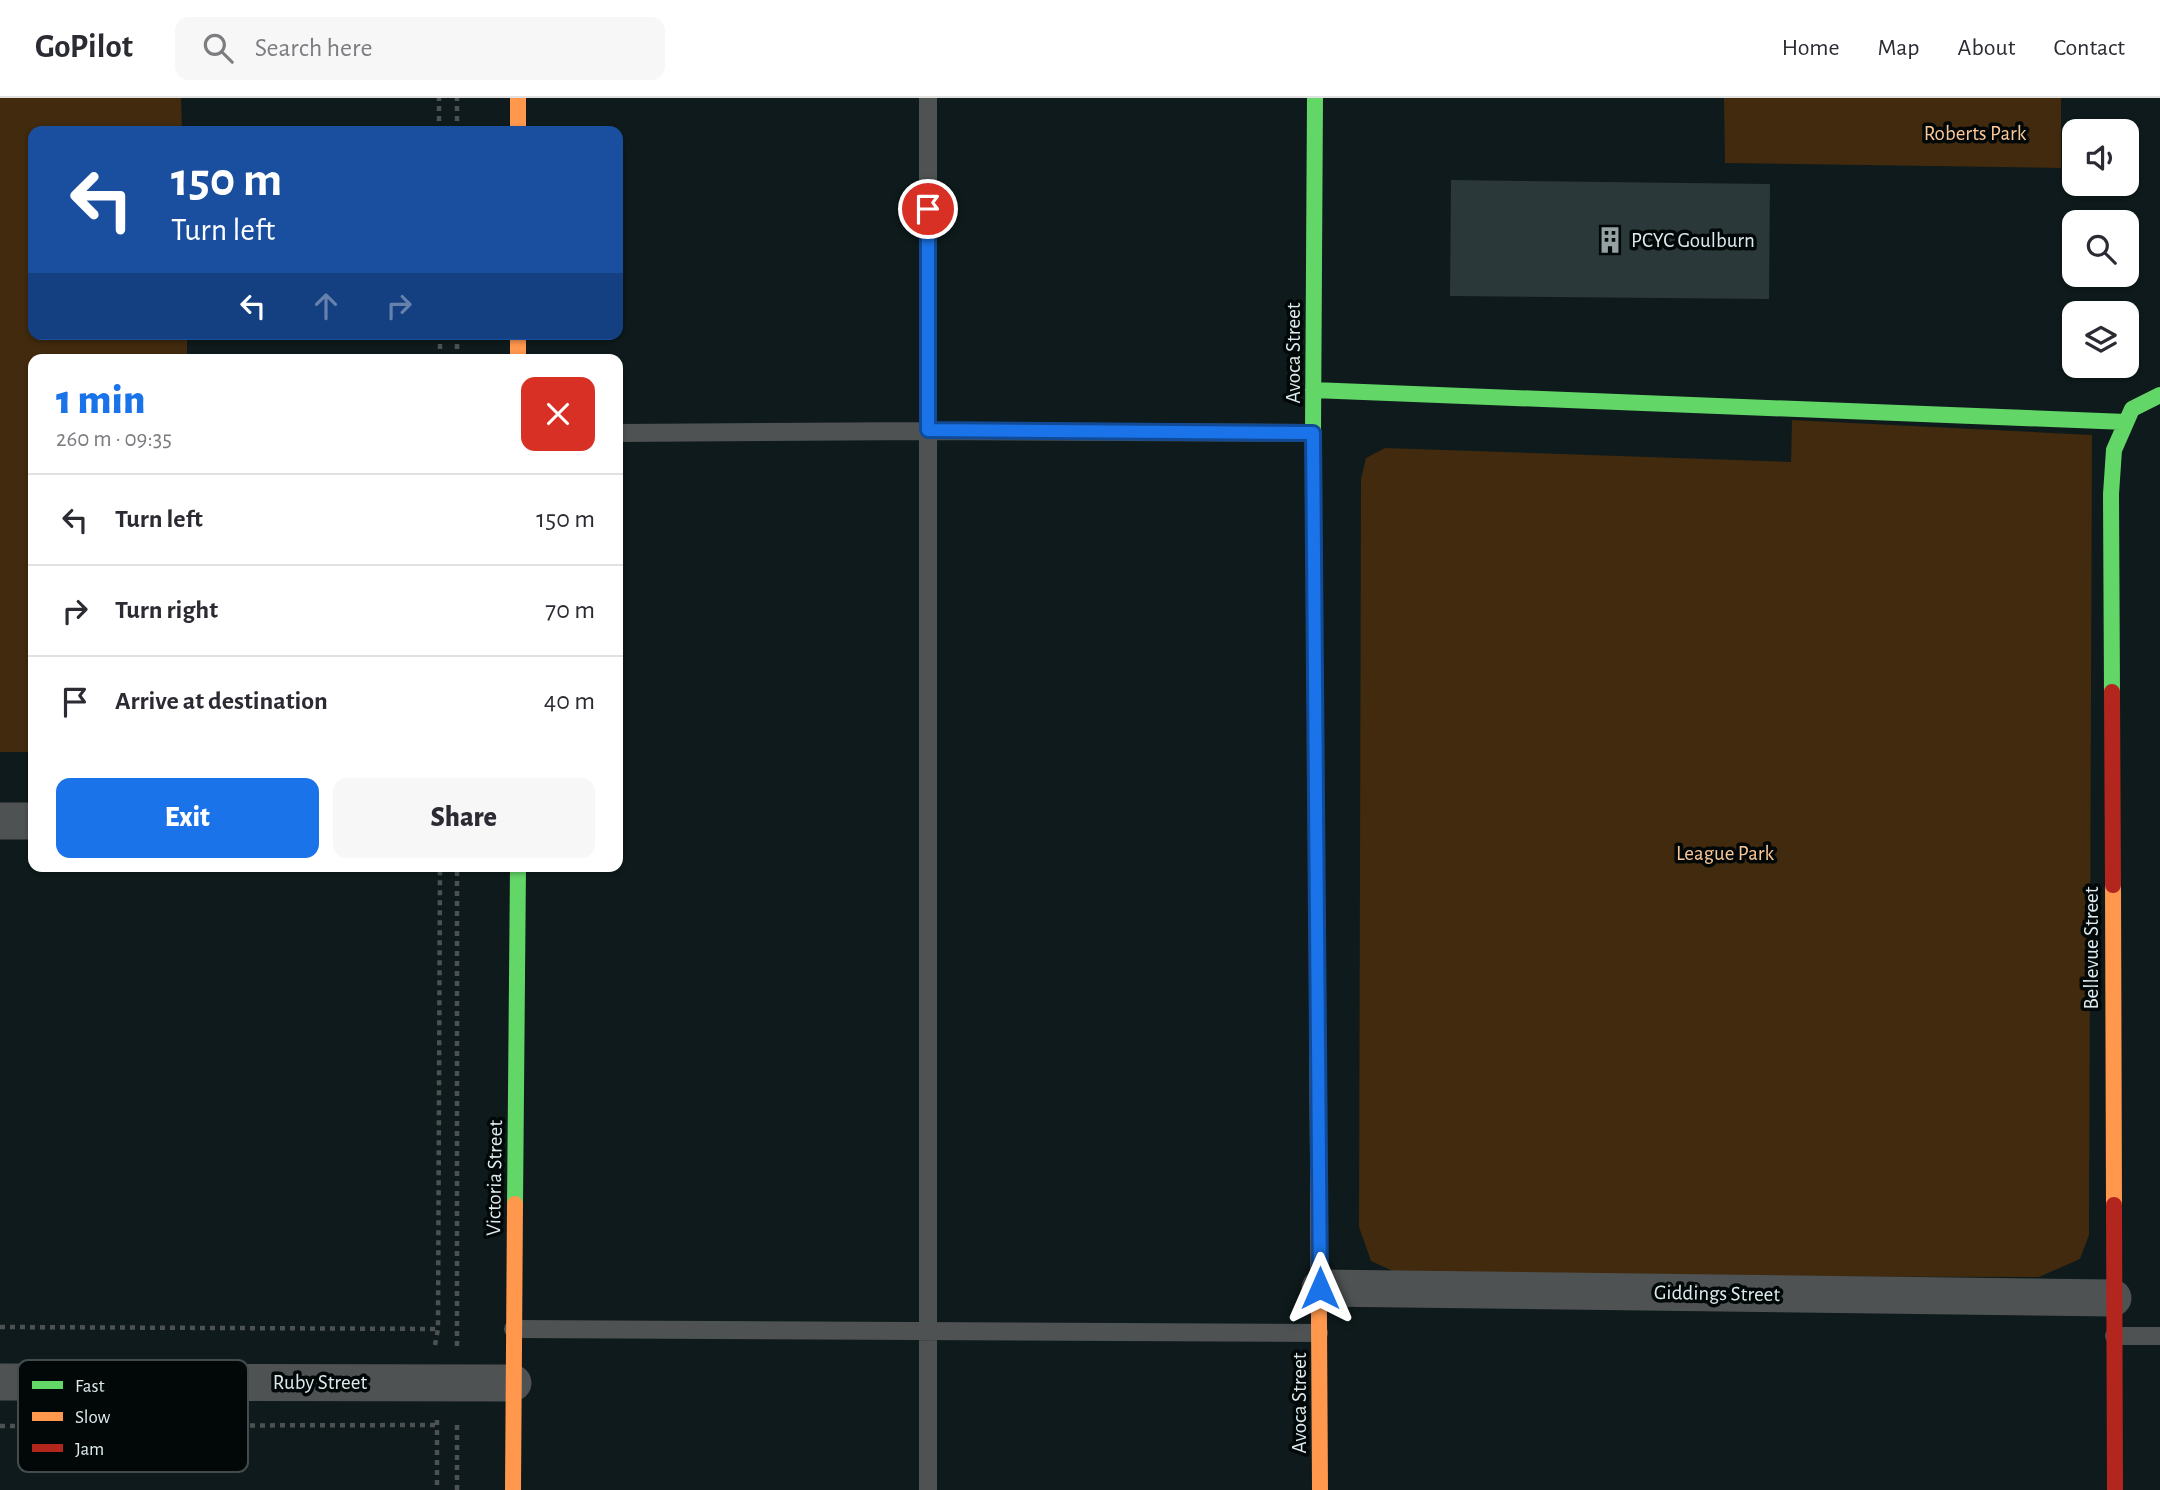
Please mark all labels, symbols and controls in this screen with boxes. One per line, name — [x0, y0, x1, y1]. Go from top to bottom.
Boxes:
search box — [175, 17, 665, 80]
icon: search — [199, 29, 237, 67]
text: GoPilot — [35, 31, 133, 64]
text: Search here — [255, 35, 372, 61]
text: Home — [1782, 36, 1840, 60]
text: Map — [1878, 36, 1920, 60]
text: About — [1958, 36, 2015, 60]
text: Contact — [2053, 36, 2125, 60]
map controls — [2062, 119, 2139, 378]
button: sound — [2062, 119, 2139, 196]
park label: Roberts Park — [1924, 123, 2027, 144]
icon: left — [56, 154, 147, 245]
text: 150 m — [171, 156, 282, 205]
pin — [898, 179, 958, 239]
icon: arrive — [909, 190, 947, 228]
button: search — [2062, 210, 2139, 287]
text: Turn left — [171, 214, 275, 246]
building icon: PCYC Goulburn — [1595, 225, 1625, 255]
place label: PCYC Goulburn — [1631, 230, 1755, 251]
icon: left — [234, 287, 272, 325]
icon: ahead — [307, 287, 345, 325]
icon: right — [380, 287, 418, 325]
button: layers — [2062, 301, 2139, 378]
street label: Avoca Street — [1283, 302, 1304, 404]
button: close — [521, 377, 595, 451]
text: 1 min — [56, 379, 145, 421]
text: 260 m · 09:35 — [56, 428, 172, 451]
icon: left — [56, 501, 94, 539]
text: Turn left — [115, 506, 203, 532]
text: 150 m — [536, 506, 595, 532]
icon: right — [56, 592, 94, 630]
text: Turn right — [115, 597, 218, 623]
text: 70 m — [545, 597, 595, 623]
icon: arrive — [56, 683, 94, 721]
text: Arrive at destination — [115, 688, 328, 714]
text: 40 m — [544, 688, 595, 714]
button: Exit — [56, 778, 319, 858]
button: Share — [333, 778, 595, 858]
park label: League Park — [1676, 843, 1774, 864]
street label: Bellevue Street — [2081, 886, 2102, 1009]
street label: Victoria Street — [483, 1120, 506, 1236]
position arrow — [1283, 1251, 1357, 1325]
street label: Giddings Street — [1654, 1282, 1781, 1305]
street label: Avoca Street — [1289, 1352, 1310, 1454]
legend — [18, 1360, 248, 1472]
street label: Ruby Street — [273, 1372, 367, 1393]
text: Fast — [75, 1377, 105, 1396]
text: Slow — [75, 1408, 111, 1427]
text: Jam — [75, 1440, 104, 1459]

